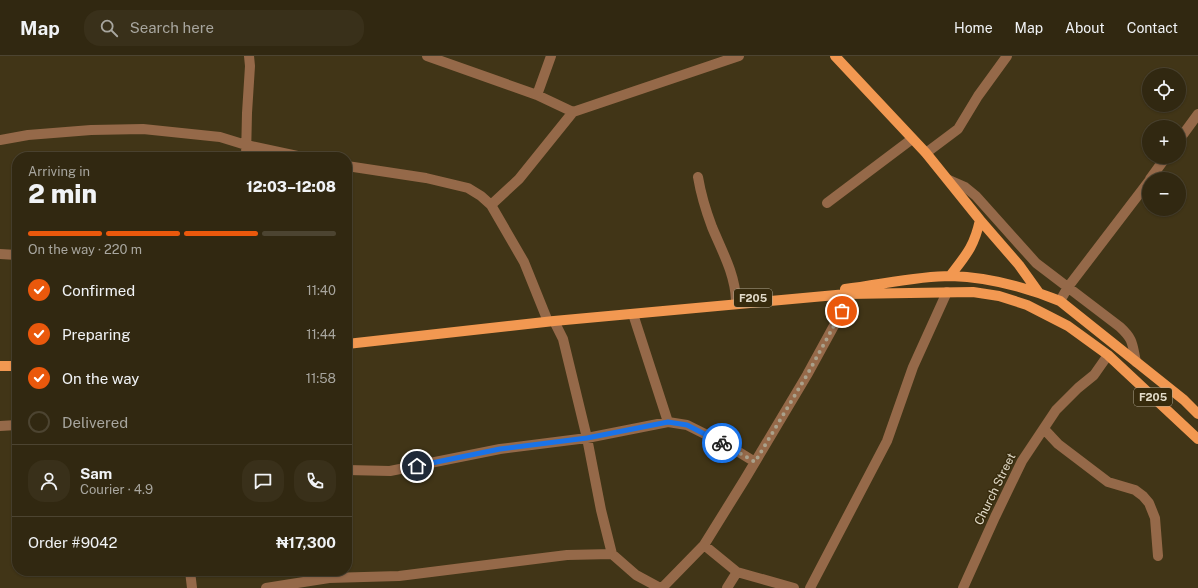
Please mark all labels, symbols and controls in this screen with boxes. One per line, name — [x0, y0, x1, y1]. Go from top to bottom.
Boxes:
search box — [84, 10, 364, 46]
text: Map — [20, 17, 60, 39]
icon: search — [98, 17, 120, 39]
text: Search here — [130, 19, 214, 36]
text: Home — [954, 20, 993, 36]
text: Map — [1015, 20, 1043, 36]
text: About — [1065, 20, 1105, 36]
text: Contact — [1127, 20, 1178, 36]
map controls — [1142, 68, 1186, 216]
button: locate — [1142, 68, 1186, 112]
button: + — [1142, 120, 1186, 164]
text: Arriving in — [28, 164, 90, 179]
button: − — [1142, 172, 1186, 216]
text: 2 min — [28, 178, 97, 209]
text: 12:03–12:08 — [246, 178, 336, 195]
text: On the way · 220 m — [28, 242, 142, 257]
icon: check — [28, 279, 50, 301]
text: Confirmed — [62, 282, 135, 299]
text: 11:40 — [306, 283, 336, 298]
road number: F205 — [734, 289, 772, 307]
pin — [825, 294, 859, 328]
icon: bag — [831, 300, 853, 322]
icon: check — [28, 323, 50, 345]
text: Preparing — [62, 326, 131, 343]
text: 11:44 — [306, 327, 336, 342]
icon: check — [28, 367, 50, 389]
text: On the way — [62, 370, 139, 387]
text: 11:58 — [306, 371, 336, 386]
road number: F205 — [1134, 388, 1172, 406]
text: Delivered — [62, 414, 128, 431]
courier — [702, 423, 742, 463]
icon: bike — [711, 432, 733, 454]
pin — [400, 449, 434, 483]
street label: Church Street — [972, 451, 1019, 527]
icon: home — [406, 455, 428, 477]
button: person — [28, 460, 70, 502]
button: chat — [242, 460, 284, 502]
button: phone — [294, 460, 336, 502]
text: Sam — [80, 465, 112, 482]
text: Courier · 4.9 — [80, 482, 153, 497]
text: Order #9042 — [28, 534, 117, 551]
text: ₦17,300 — [276, 534, 336, 551]

